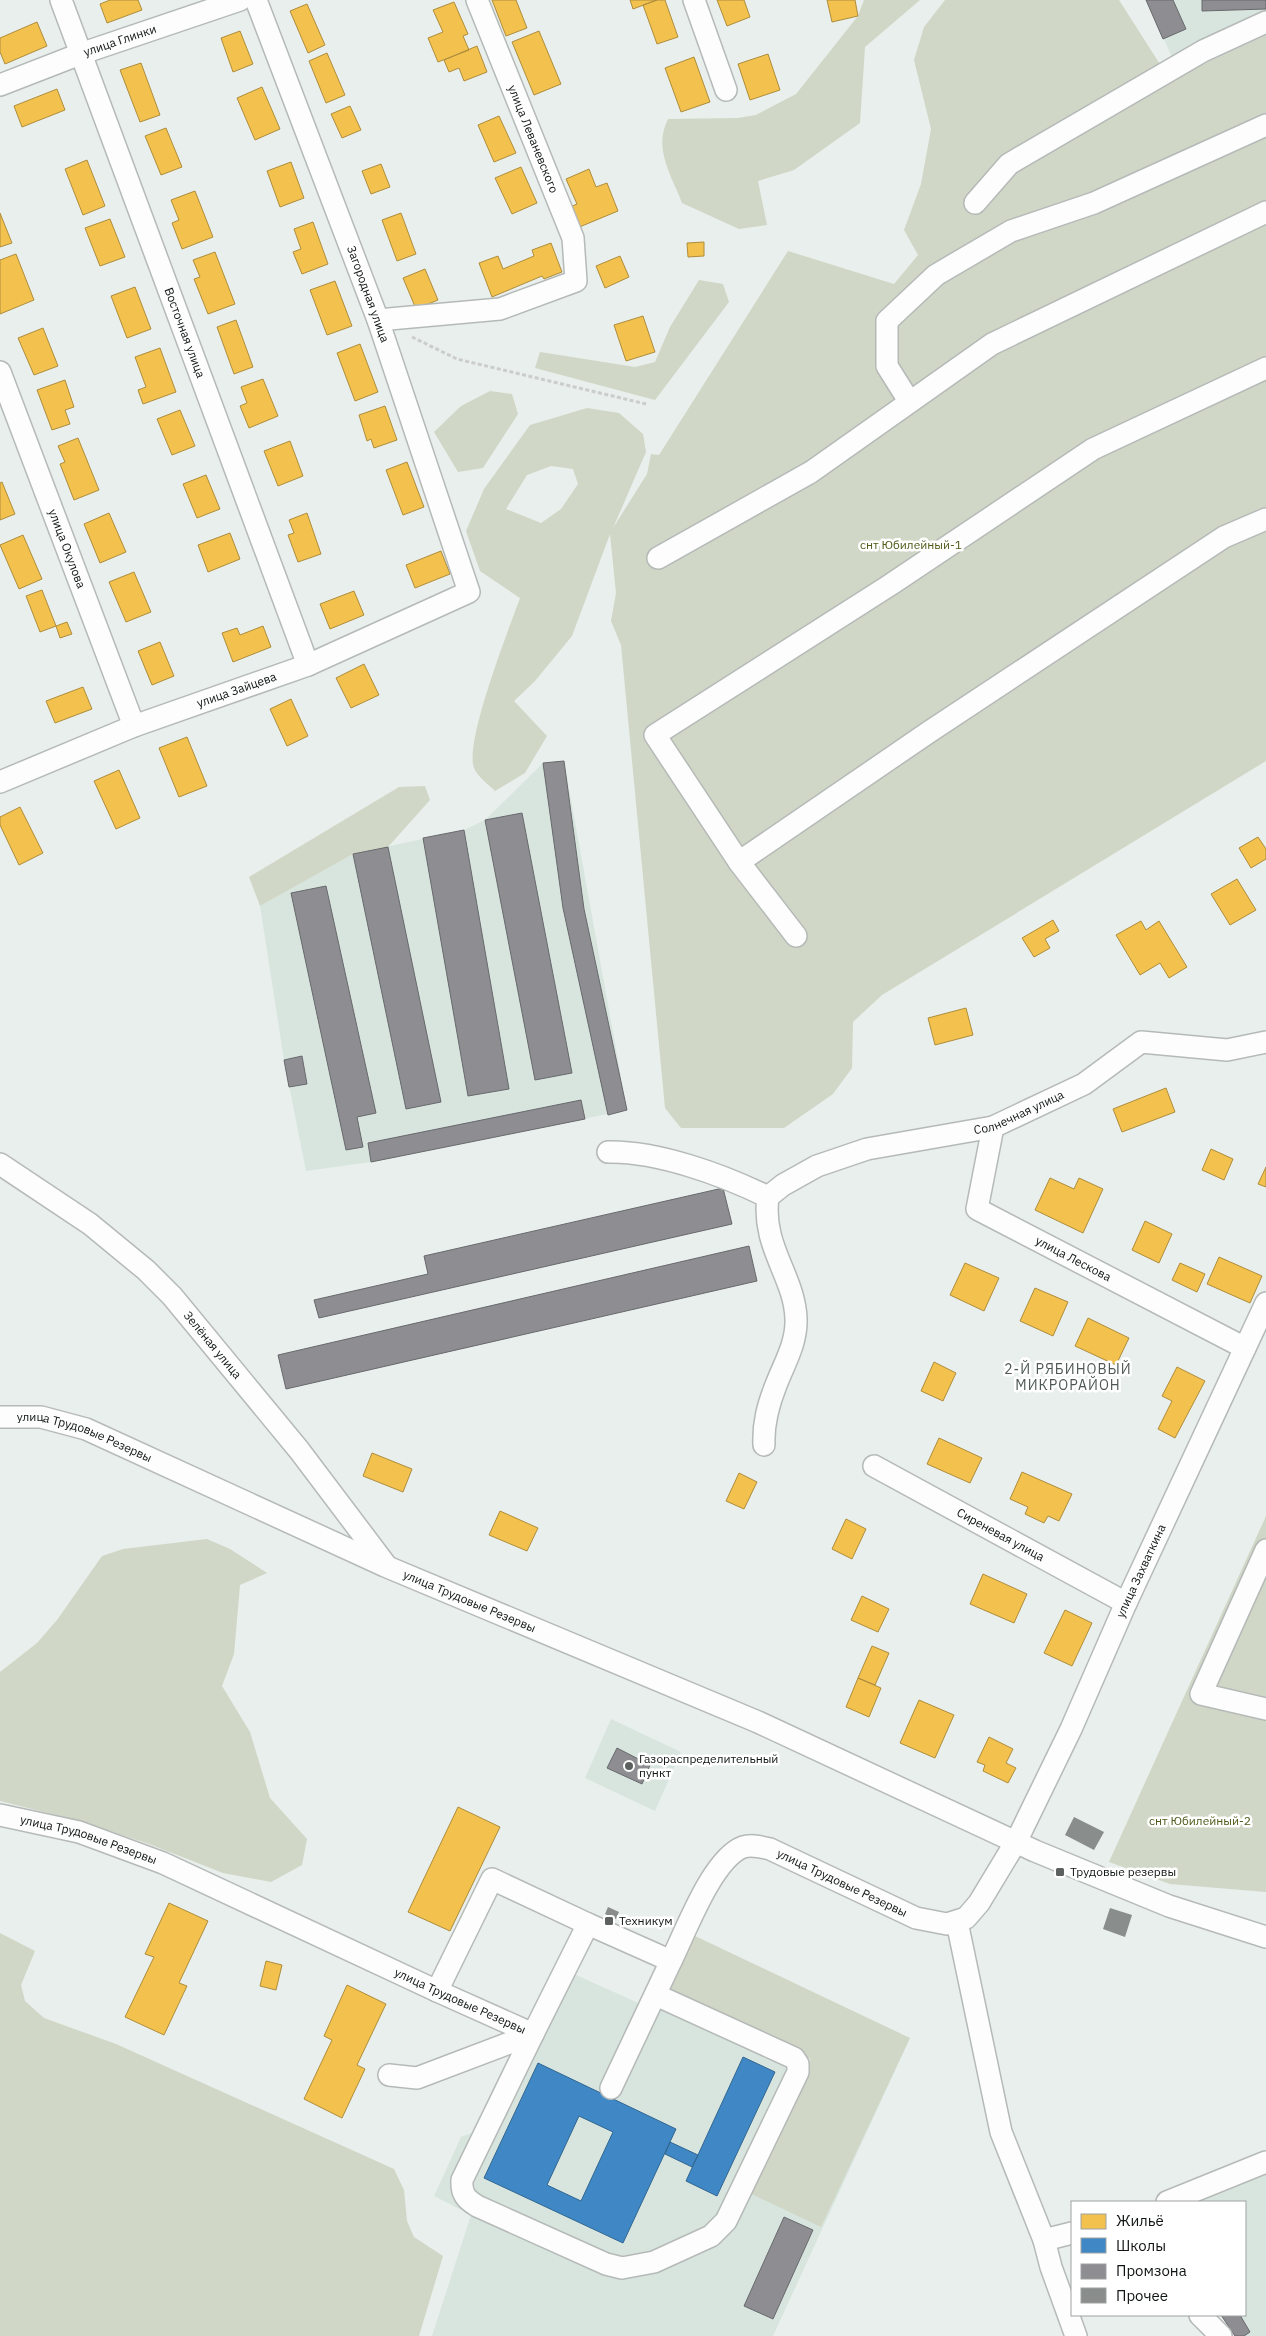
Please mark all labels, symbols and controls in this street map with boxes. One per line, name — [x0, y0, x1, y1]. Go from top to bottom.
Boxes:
street label: улица Глинки — [82, 21, 158, 59]
street label: улица Леваневского — [505, 83, 562, 195]
street label: Загородная улица — [344, 243, 393, 345]
street label: Восточная улица — [161, 285, 209, 380]
street label: улица Окулова — [46, 507, 89, 591]
park label: снт Юбилейный-1 — [860, 537, 962, 552]
street label: улица Зайцева — [195, 668, 279, 710]
street label: Солнечная улица — [973, 1086, 1067, 1137]
street label: улица Лескова — [1033, 1233, 1114, 1285]
street label: Зелёная улица — [181, 1308, 245, 1382]
district label: 2-Й РЯБИНОВЫЙ МИКРОРАЙОН — [1004, 1359, 1132, 1394]
street label: улица Трудовые Резервы — [17, 1409, 155, 1465]
street label: Сиреневая улица — [954, 1505, 1048, 1564]
street label: улица Захваткина — [1113, 1521, 1169, 1620]
street label: улица Трудовые Резервы — [401, 1566, 538, 1635]
place label: Газораспределительный пункт — [639, 1751, 778, 1780]
marker: Газораспределительный пункт — [623, 1760, 635, 1772]
street label: улица Трудовые Резервы — [19, 1812, 159, 1867]
park label: снт Юбилейный-2 — [1149, 1813, 1251, 1828]
street label: улица Трудовые Резервы — [775, 1845, 910, 1920]
place label: Трудовые резервы — [1070, 1864, 1176, 1879]
marker: Трудовые резервы — [1054, 1866, 1066, 1878]
place label: Техникум — [619, 1913, 673, 1928]
marker: Техникум — [603, 1915, 615, 1927]
street label: улица Трудовые Резервы — [392, 1964, 528, 2037]
legend — [1071, 2201, 1246, 2316]
text: Жильё — [1116, 2211, 1164, 2230]
text: Школы — [1116, 2236, 1166, 2255]
text: Промзона — [1116, 2261, 1187, 2280]
text: Прочее — [1116, 2286, 1168, 2305]

